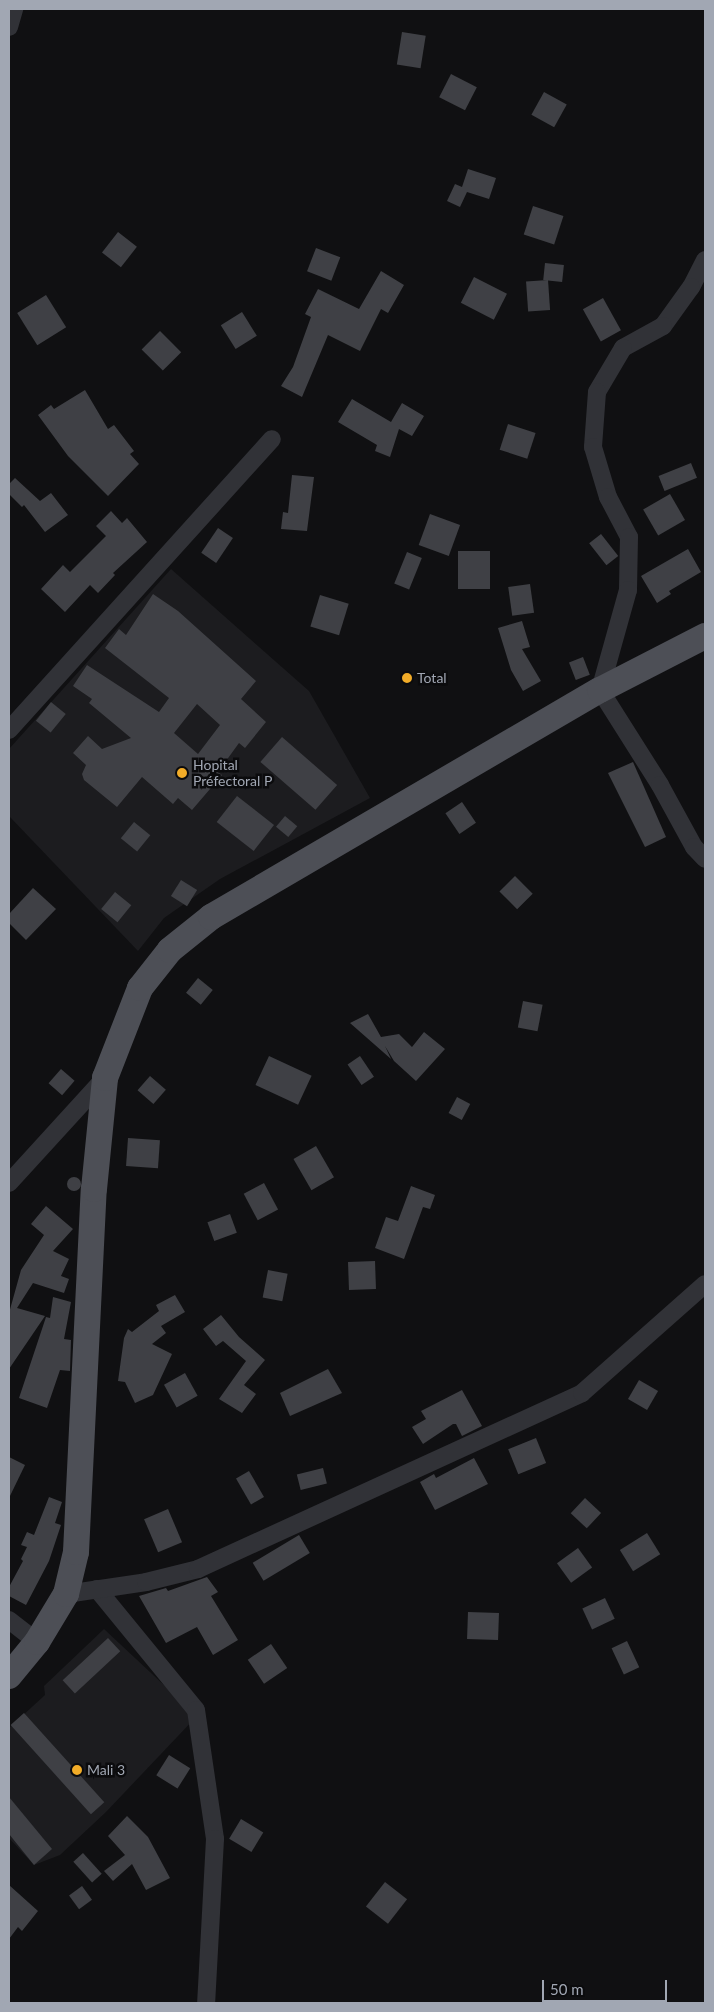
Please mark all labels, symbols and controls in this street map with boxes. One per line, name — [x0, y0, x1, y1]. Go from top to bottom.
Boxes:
place label: Total — [417, 670, 447, 686]
marker: Total — [401, 672, 413, 684]
place label: Hopital Préfectoral P — [193, 757, 272, 790]
marker: Hopital Préfectoral P — [175, 766, 189, 780]
place label: Mali 3 — [87, 1762, 125, 1778]
marker: Mali 3 — [71, 1764, 83, 1776]
scale bar — [544, 1970, 669, 2002]
text: 50 m — [550, 1980, 584, 1998]

